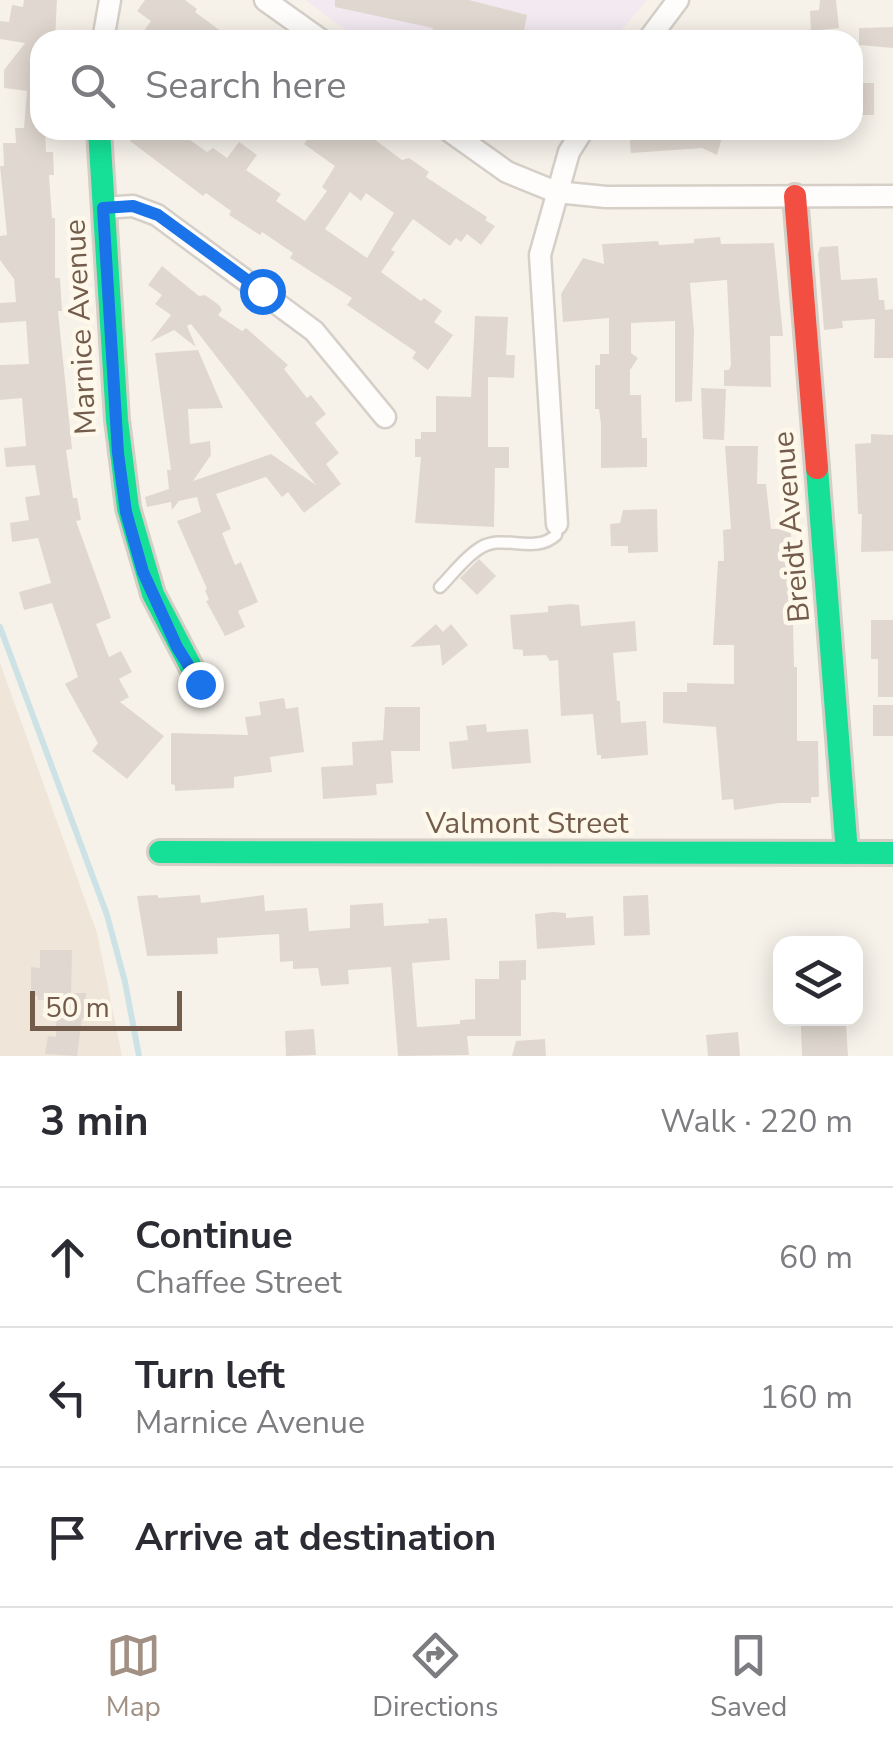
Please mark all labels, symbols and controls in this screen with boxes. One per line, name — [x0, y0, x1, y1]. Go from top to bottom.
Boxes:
search box — [30, 30, 863, 140]
icon: search — [65, 58, 120, 113]
text: Search here — [145, 60, 346, 111]
street label: Marnice Avenue — [54, 218, 107, 436]
route start — [240, 269, 286, 315]
street label: Breidt Avenue — [763, 430, 820, 624]
route end — [178, 662, 224, 708]
street label: Valmont Street — [424, 803, 629, 844]
map controls — [773, 936, 863, 1026]
button: layers — [773, 936, 863, 1026]
scale bar — [30, 986, 182, 1030]
text: 50 m — [45, 989, 110, 1027]
text: 3 min — [40, 1093, 149, 1150]
text: Walk · 220 m — [660, 1100, 853, 1143]
text: Continue — [135, 1210, 293, 1261]
icon: ahead — [40, 1230, 95, 1285]
text: 60 m — [779, 1236, 853, 1279]
text: Chaffee Street — [135, 1261, 342, 1304]
text: Turn left — [135, 1350, 285, 1401]
icon: left — [40, 1370, 95, 1425]
text: 160 m — [760, 1376, 853, 1419]
text: Marnice Avenue — [135, 1401, 365, 1444]
icon: arrive — [40, 1510, 95, 1565]
text: Arrive at destination — [135, 1512, 496, 1563]
tab: Map — [106, 1628, 161, 1726]
tab: Directions — [372, 1628, 498, 1726]
tab: Saved — [710, 1628, 787, 1726]

